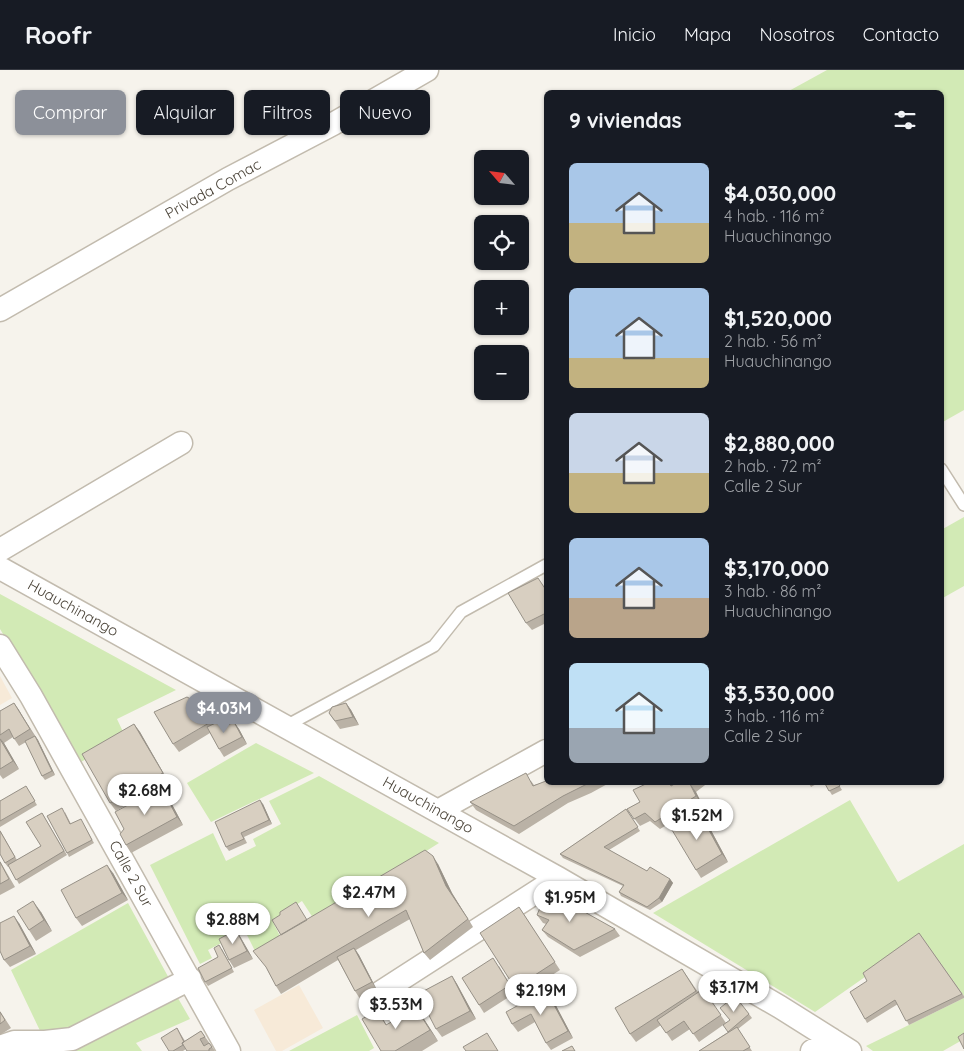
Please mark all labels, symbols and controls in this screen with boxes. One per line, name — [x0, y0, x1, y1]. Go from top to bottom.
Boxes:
text: Roofr — [25, 20, 92, 50]
text: Inicio — [613, 23, 656, 46]
text: Mapa — [684, 23, 732, 46]
text: Nosotros — [760, 23, 835, 46]
text: Contacto — [863, 23, 939, 46]
chip: Comprar — [15, 90, 126, 135]
chip: Alquilar — [136, 90, 234, 135]
chip: Filtros — [244, 90, 330, 135]
chip: Nuevo — [340, 90, 430, 135]
icon: filters — [891, 106, 919, 134]
text: 9 viviendas — [569, 107, 682, 133]
north arrow — [474, 150, 529, 205]
map controls — [474, 150, 529, 400]
street label: Privada Comac — [162, 154, 264, 223]
text: $4,030,000 — [724, 180, 836, 206]
icon: home — [609, 183, 669, 243]
text: 4 hab. · 116 m² — [724, 206, 825, 226]
button: locate — [474, 215, 529, 270]
text: Huauchinango — [724, 226, 832, 246]
button: + — [474, 280, 529, 335]
text: $1,520,000 — [724, 305, 832, 331]
icon: home — [609, 308, 669, 368]
text: 2 hab. · 56 m² — [724, 331, 822, 351]
button: − — [474, 345, 529, 400]
text: Huauchinango — [724, 351, 832, 371]
text: $2,880,000 — [724, 430, 835, 456]
icon: home — [609, 433, 669, 493]
text: 2 hab. · 72 m² — [724, 456, 822, 476]
text: Calle 2 Sur — [724, 476, 802, 496]
text: $3,170,000 — [724, 555, 829, 581]
icon: home — [609, 558, 669, 618]
street label: Huauchinango — [25, 575, 122, 640]
text: 3 hab. · 86 m² — [724, 581, 821, 601]
text: Huauchinango — [724, 601, 832, 621]
text: $3,530,000 — [724, 680, 834, 706]
icon: home — [609, 683, 669, 743]
pin: $4.03M — [183, 692, 265, 734]
text: $4.03M — [197, 698, 251, 718]
text: 3 hab. · 116 m² — [724, 706, 824, 726]
text: Calle 2 Sur — [724, 726, 802, 746]
street label: Huauchinango — [380, 772, 477, 837]
pin: $2.68M — [104, 774, 186, 816]
text: $2.68M — [118, 780, 172, 800]
pin: $1.52M — [656, 798, 738, 841]
text: $1.52M — [671, 805, 723, 825]
street label: Calle 2 Sur — [105, 837, 158, 911]
pin: $2.47M — [328, 876, 410, 918]
pin: $1.95M — [529, 880, 611, 923]
text: $2.47M — [343, 882, 395, 902]
text: $1.95M — [544, 887, 596, 907]
pin: $2.88M — [192, 902, 274, 945]
text: $2.88M — [206, 909, 260, 929]
pin: $3.17M — [693, 970, 775, 1013]
pin: $2.19M — [500, 974, 582, 1016]
text: $3.17M — [709, 977, 759, 997]
text: $2.19M — [516, 980, 566, 1000]
pin: $3.53M — [355, 988, 437, 1030]
text: $3.53M — [369, 994, 423, 1014]

